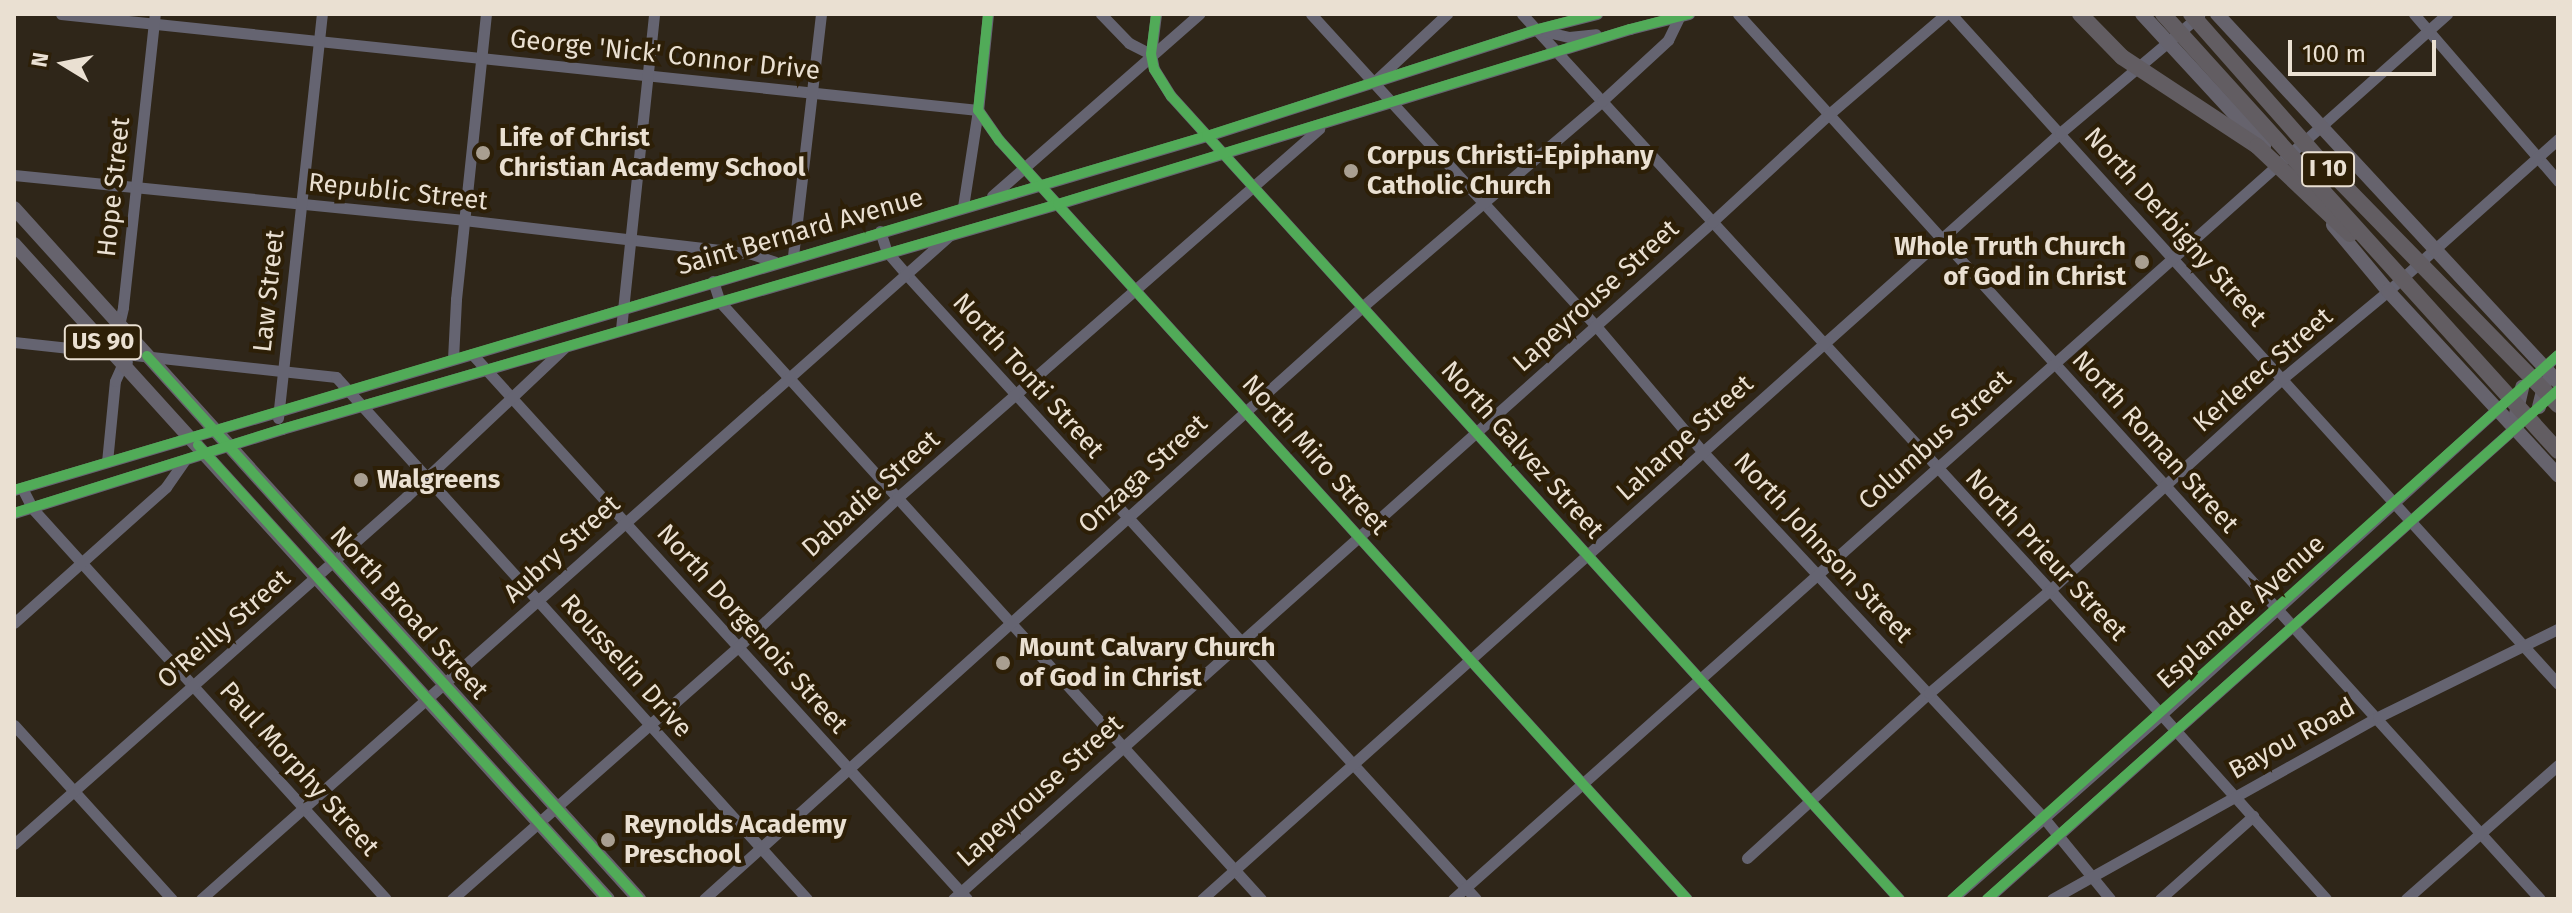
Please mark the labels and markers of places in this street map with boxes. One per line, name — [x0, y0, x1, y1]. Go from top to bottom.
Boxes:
place label: Life of Christ Christian Academy School — [499, 122, 805, 184]
place label: Corpus Christi-Epiphany Catholic Church — [1367, 140, 1653, 202]
marker: Life of Christ Christian Academy School — [474, 144, 492, 162]
marker: Corpus Christi-Epiphany Catholic Church — [1342, 162, 1360, 180]
place label: Whole Truth Church of God in Christ — [1894, 231, 2126, 292]
marker: Whole Truth Church of God in Christ — [2133, 253, 2151, 271]
place label: Walgreens — [377, 464, 500, 496]
marker: Walgreens — [352, 471, 370, 489]
place label: Mount Calvary Church of God in Christ — [1019, 632, 1276, 694]
marker: Mount Calvary Church of God in Christ — [994, 654, 1012, 672]
place label: Reynolds Academy Preschool — [624, 809, 846, 870]
marker: Reynolds Academy Preschool — [599, 831, 617, 849]

